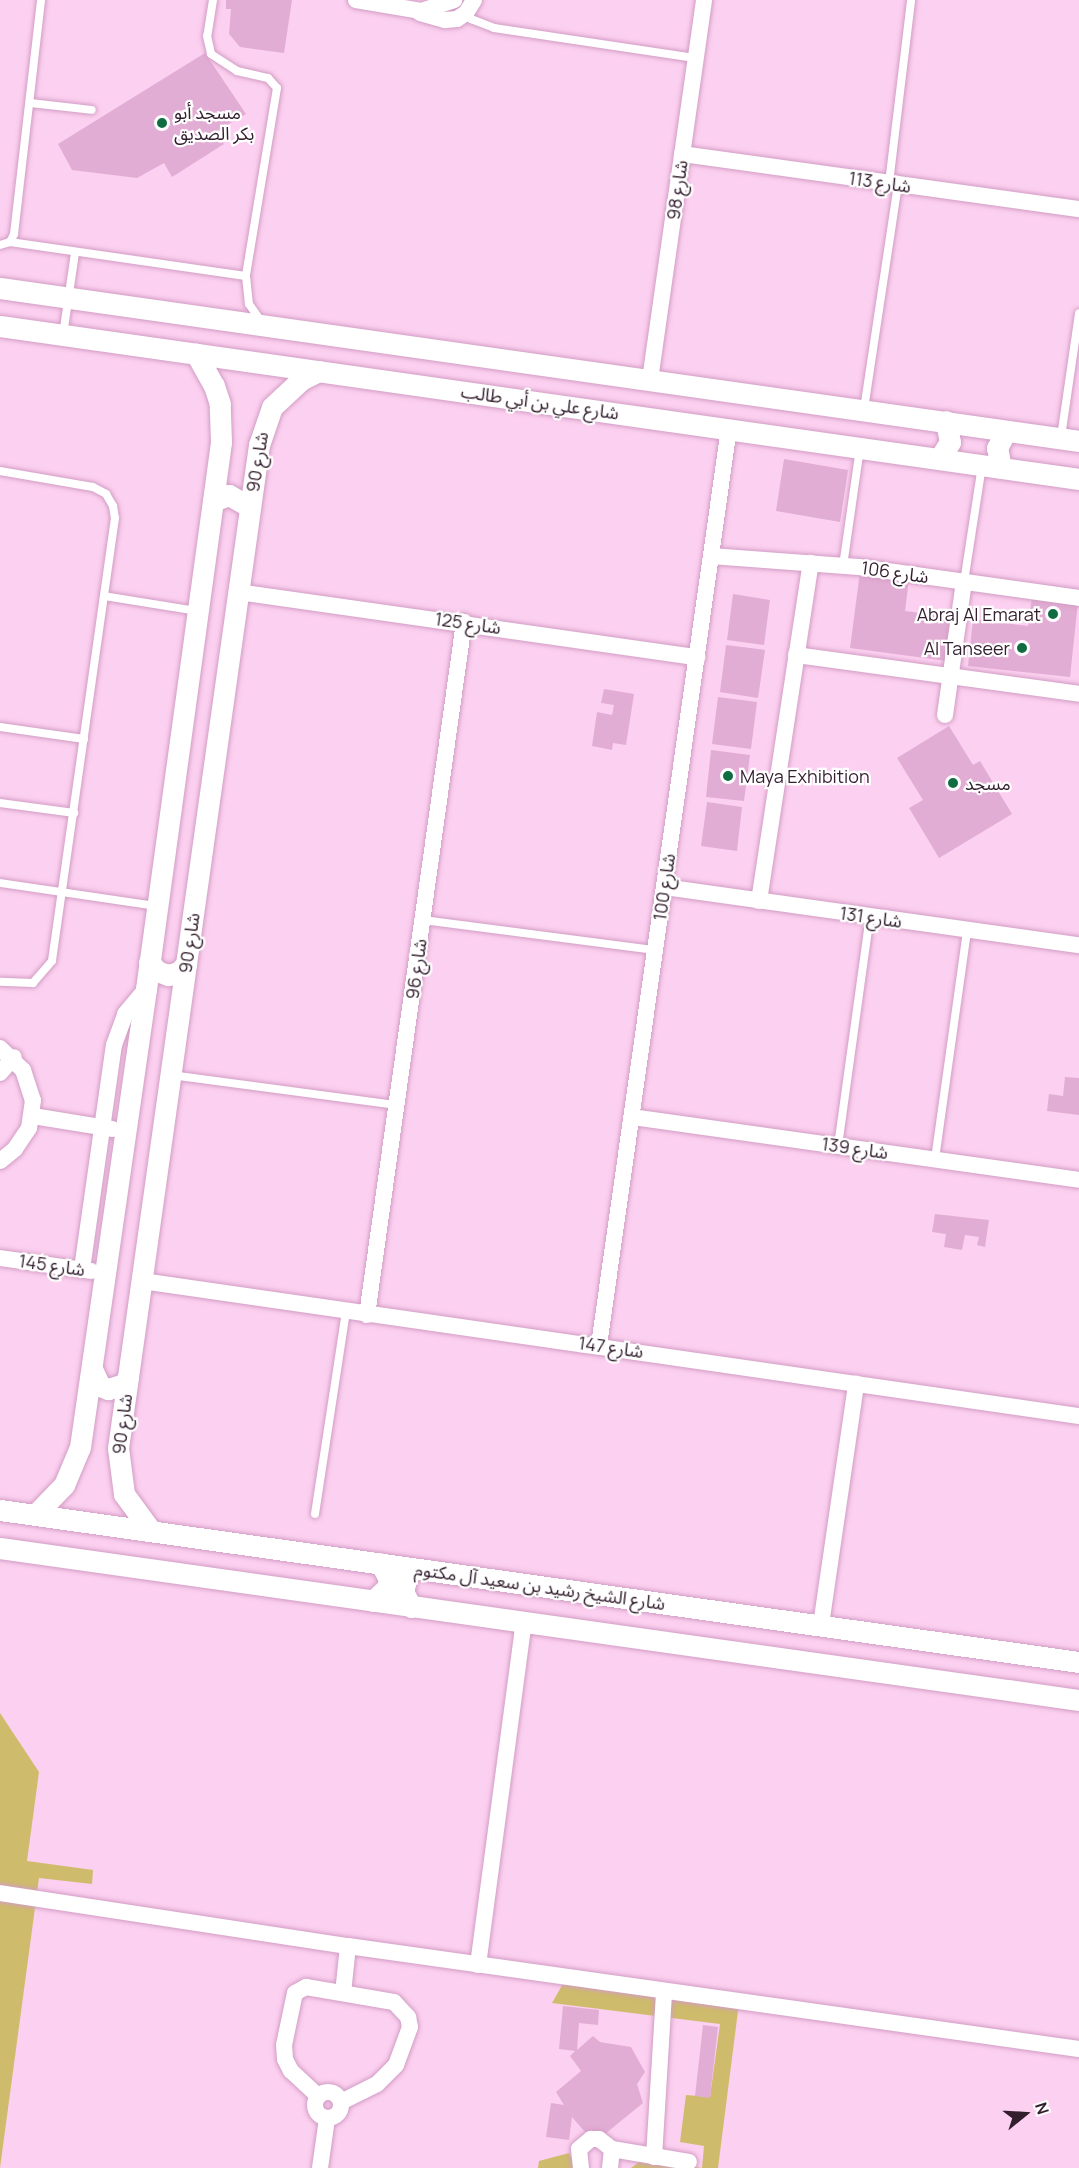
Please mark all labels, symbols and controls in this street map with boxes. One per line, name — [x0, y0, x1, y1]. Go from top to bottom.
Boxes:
place label: مسجد أبو بكر الصديق — [174, 102, 254, 144]
marker: مسجد أبو بكر الصديق — [155, 116, 169, 130]
street label: شارع 98 — [662, 159, 692, 221]
street label: شارع 113 — [847, 167, 913, 197]
street label: شارع علي بن أبي طالب — [460, 380, 620, 424]
street label: شارع 90 — [242, 430, 272, 494]
street label: شارع 106 — [860, 557, 930, 587]
place label: Abraj Al Emarat — [917, 603, 1041, 625]
marker: Abraj Al Emarat — [1046, 607, 1060, 621]
street label: شارع 125 — [434, 608, 502, 638]
place label: Al Tanseer — [924, 637, 1010, 659]
marker: Al Tanseer — [1015, 641, 1029, 655]
place label: Maya Exhibition — [740, 765, 870, 787]
marker: Maya Exhibition — [721, 769, 735, 783]
place label: مسجد — [965, 772, 1011, 794]
marker: مسجد — [946, 776, 960, 790]
street label: شارع 100 — [649, 852, 679, 922]
street label: شارع 131 — [838, 902, 904, 932]
street label: شارع 90 — [174, 911, 204, 975]
street label: شارع 96 — [401, 937, 431, 1001]
street label: شارع 139 — [820, 1133, 890, 1163]
street label: شارع 145 — [17, 1250, 87, 1280]
street label: شارع 147 — [577, 1332, 645, 1362]
street label: شارع 90 — [108, 1392, 136, 1456]
street label: شارع الشيخ رشيد بن سعيد آل مكتوم — [413, 1558, 667, 1614]
north arrow — [995, 2084, 1055, 2144]
text: N — [1030, 2100, 1054, 2117]

